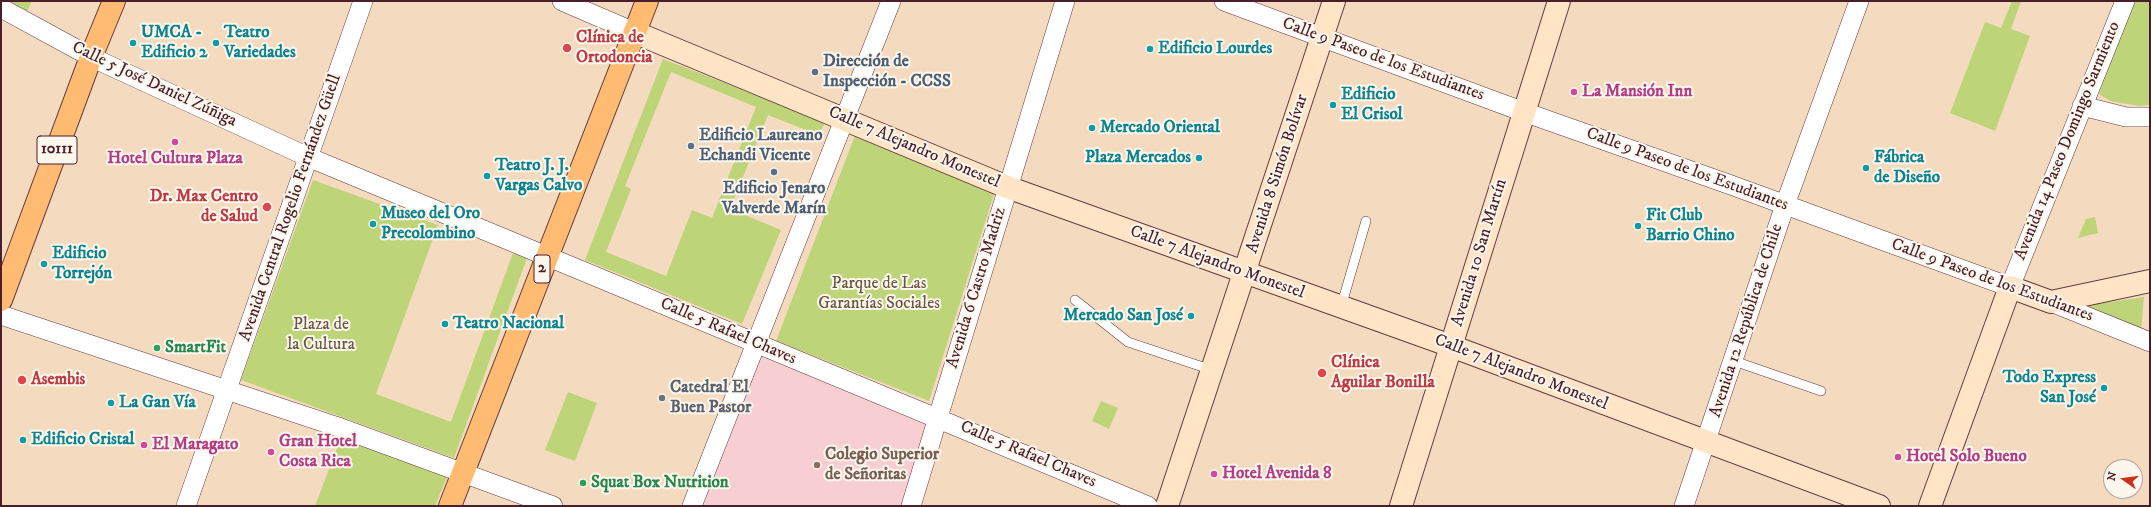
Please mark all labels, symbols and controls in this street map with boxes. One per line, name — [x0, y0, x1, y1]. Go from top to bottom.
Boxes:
street label: Calle 9 Paseo de los Estudiantes — [1279, 14, 1487, 106]
street label: Avenida 14 Paseo Domingo Sarmiento — [2011, 19, 2125, 263]
place label: UMCA - Edificio 2 — [141, 23, 207, 63]
place label: Teatro Variedades — [224, 23, 296, 63]
place label: Clínica de Ortodoncia — [576, 28, 653, 68]
street label: Calle 5 José Daniel Zúñiga — [68, 38, 240, 132]
marker: UMCA - Edificio 2 — [128, 38, 138, 48]
marker: Teatro Variedades — [211, 38, 221, 48]
place label: Edificio Lourdes — [1158, 39, 1272, 59]
marker: Clínica de Ortodoncia — [561, 42, 573, 54]
marker: Edificio Lourdes — [1145, 44, 1155, 54]
place label: Dirección de Inspección - CCSS — [823, 52, 951, 92]
marker: Dirección de Inspección - CCSS — [810, 67, 820, 77]
street label: Avenida Central Rogelio Fernández Güell — [236, 72, 346, 344]
place label: La Mansión Inn — [1582, 82, 1692, 102]
place label: Edificio El Crisol — [1341, 85, 1403, 125]
marker: La Mansión Inn — [1569, 87, 1579, 97]
street label: Avenida 8 Simón Bolívar — [1243, 92, 1313, 256]
marker: Edificio El Crisol — [1328, 100, 1338, 110]
street label: Calle 7 Alejandro Monestel — [825, 103, 1003, 193]
place label: Mercado Oriental — [1100, 118, 1220, 138]
marker: Mercado Oriental — [1087, 123, 1097, 133]
street label: Calle 9 Paseo de los Estudiantes — [1583, 124, 1791, 216]
place label: Edificio Laureano Echandi Vicente — [699, 126, 822, 166]
road number: 10111 — [37, 136, 77, 164]
marker: Hotel Cultura Plaza — [170, 137, 180, 147]
marker: Edificio Laureano Echandi Vicente — [686, 141, 696, 151]
place label: Plaza Mercados — [1085, 148, 1191, 168]
place label: Fábrica de Diseño — [1874, 148, 1940, 188]
place label: Hotel Cultura Plaza — [107, 149, 243, 169]
marker: Plaza Mercados — [1194, 153, 1204, 163]
place label: Teatro J. J. Vargas Calvo — [495, 156, 582, 196]
marker: Fábrica de Diseño — [1861, 163, 1871, 173]
marker: Edificio Jenaro Valverde Marín — [769, 167, 779, 177]
marker: Teatro J. J. Vargas Calvo — [482, 171, 492, 181]
street label: Avenida 10 San Martín — [1448, 177, 1512, 329]
place label: Edificio Jenaro Valverde Marín — [722, 179, 826, 219]
place label: Dr. Max Centro de Salud — [150, 187, 258, 227]
marker: Dr. Max Centro de Salud — [261, 201, 273, 213]
place label: Museo del Oro Precolombino — [381, 204, 480, 244]
street label: Avenida 6 Castro Madriz — [943, 205, 1011, 371]
place label: Fit Club Barrio Chino — [1646, 206, 1735, 246]
marker: Museo del Oro Precolombino — [368, 219, 378, 229]
marker: Fit Club Barrio Chino — [1633, 221, 1643, 231]
street label: Calle 7 Alejandro Monestel — [1127, 222, 1307, 304]
street label: Avenida 12 República de Chile — [1706, 222, 1788, 420]
street label: Calle 9 Paseo de los Estudiantes — [1888, 235, 2096, 327]
place label: Edificio Torrejón — [52, 244, 112, 284]
road number: 2 — [534, 255, 550, 283]
marker: Edificio Torrejón — [39, 259, 49, 269]
park label: Parque de Las Garantías Sociales — [818, 274, 940, 314]
street label: Calle 5 Rafael Chaves — [657, 294, 799, 370]
place label: Mercado San José — [1063, 306, 1183, 326]
marker: Mercado San José — [1186, 311, 1196, 321]
place label: Teatro Nacional — [453, 314, 564, 334]
park label: Plaza de la Cultura — [287, 315, 355, 355]
marker: Teatro Nacional — [440, 319, 450, 329]
street label: Calle 7 Alejandro Monestel — [1431, 330, 1611, 416]
place label: SmartFit — [165, 338, 226, 358]
marker: SmartFit — [152, 343, 162, 353]
place label: Clínica Aguilar Bonilla — [1331, 353, 1435, 393]
marker: Clínica Aguilar Bonilla — [1316, 367, 1328, 379]
place label: Todo Express San José — [2003, 368, 2096, 408]
place label: Asembis — [31, 370, 85, 390]
marker: Asembis — [16, 374, 28, 386]
place label: Catedral El Buen Pastor — [670, 378, 751, 418]
marker: Todo Express San José — [2099, 383, 2109, 393]
place label: La Gan Vía — [119, 393, 196, 413]
marker: Catedral El Buen Pastor — [657, 393, 667, 403]
marker: La Gan Vía — [106, 398, 116, 408]
street label: Calle 5 Rafael Chaves — [957, 417, 1099, 493]
place label: Edificio Cristal — [31, 430, 134, 450]
place label: Gran Hotel Costa Rica — [279, 432, 357, 472]
marker: Edificio Cristal — [18, 435, 28, 445]
place label: El Maragato — [152, 435, 238, 455]
marker: El Maragato — [139, 440, 149, 450]
place label: Colegio Superior de Señoritas — [825, 445, 939, 485]
marker: Gran Hotel Costa Rica — [266, 447, 276, 457]
place label: Hotel Solo Bueno — [1906, 447, 2027, 467]
marker: Hotel Solo Bueno — [1893, 452, 1903, 462]
north arrow — [2103, 459, 2143, 499]
marker: Colegio Superior de Señoritas — [812, 460, 822, 470]
place label: Hotel Avenida 8 — [1222, 464, 1332, 484]
marker: Hotel Avenida 8 — [1209, 469, 1219, 479]
text: N — [2104, 470, 2120, 482]
place label: Squat Box Nutrition — [591, 473, 729, 493]
marker: Squat Box Nutrition — [578, 478, 588, 488]

